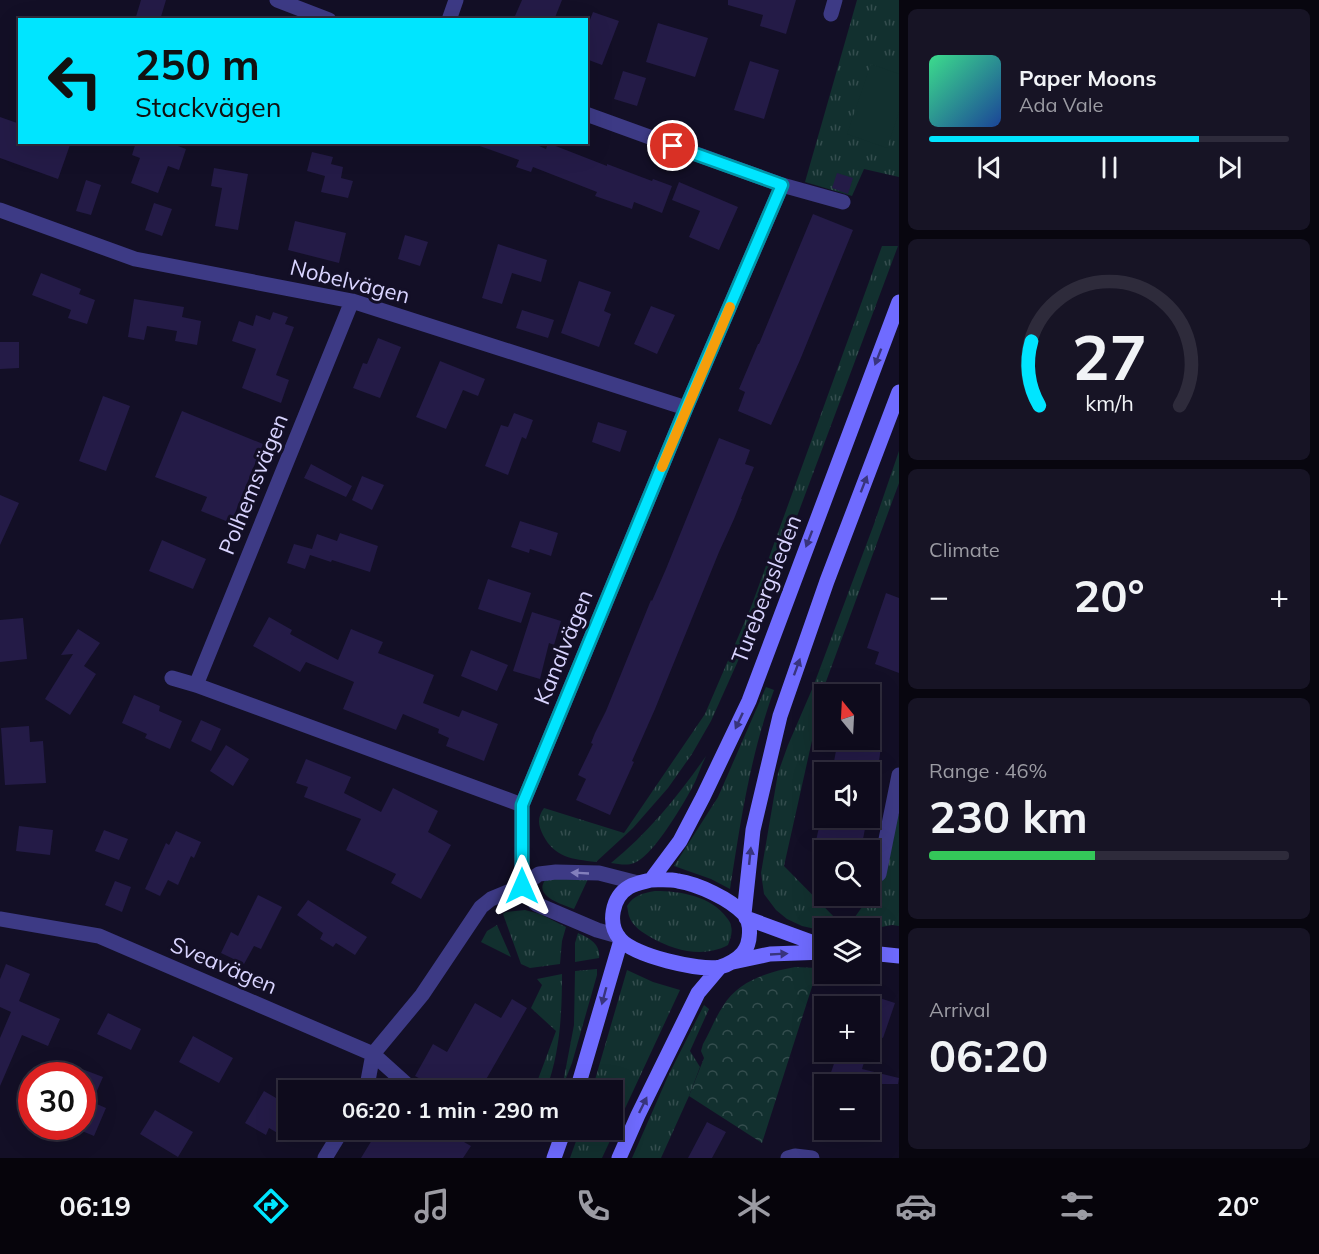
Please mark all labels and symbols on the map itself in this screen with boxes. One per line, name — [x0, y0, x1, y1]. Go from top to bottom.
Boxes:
pin — [647, 120, 698, 171]
street label: Nobelvägen — [287, 253, 413, 309]
one-way arrow — [873, 348, 883, 366]
street label: Polhemsvägen — [212, 409, 294, 559]
one-way arrow — [860, 475, 870, 493]
street label: Turebergsleden — [725, 511, 807, 667]
one-way arrow — [804, 530, 814, 548]
street label: Kanalvägen — [527, 585, 599, 709]
one-way arrow — [792, 658, 802, 676]
north arrow — [814, 684, 880, 750]
one-way arrow — [735, 712, 744, 729]
one-way arrow — [745, 846, 755, 865]
position arrow — [490, 854, 554, 918]
one-way arrow — [571, 868, 590, 877]
street label: Sveavägen — [166, 930, 282, 1000]
one-way arrow — [769, 949, 788, 958]
one-way arrow — [599, 988, 608, 1006]
speed limit sign: 30 — [18, 1062, 96, 1140]
one-way arrow — [638, 1096, 647, 1113]

